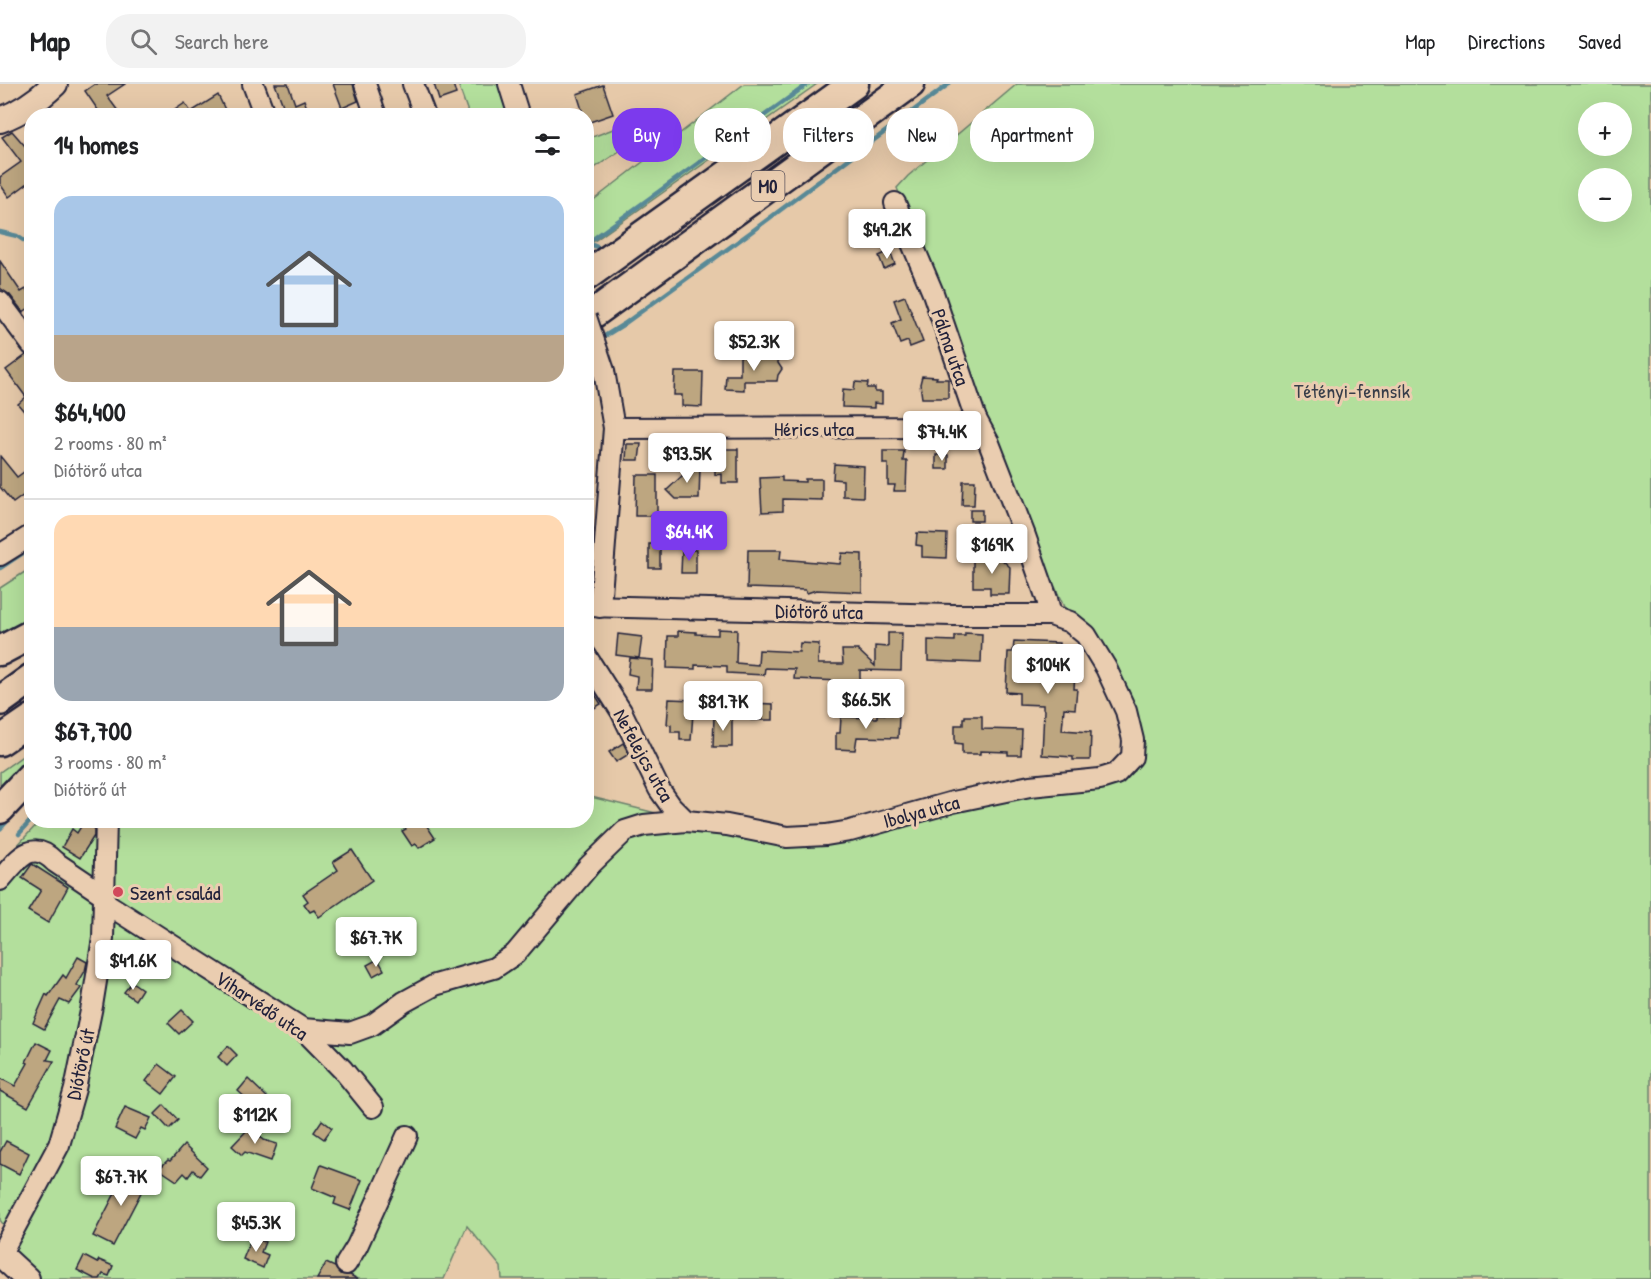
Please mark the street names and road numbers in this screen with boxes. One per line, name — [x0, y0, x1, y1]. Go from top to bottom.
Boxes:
road number: M0 — [752, 171, 784, 201]
street label: Pálma utca — [925, 305, 977, 389]
street label: Hérics utca — [774, 415, 854, 442]
street label: Diótörő utca — [775, 597, 863, 625]
street label: Nefelejcs utca — [607, 704, 681, 806]
street label: Ibolya utca — [880, 788, 962, 834]
street label: Viharvédő utca — [210, 964, 314, 1046]
street label: Diótörő út — [59, 1025, 101, 1102]

